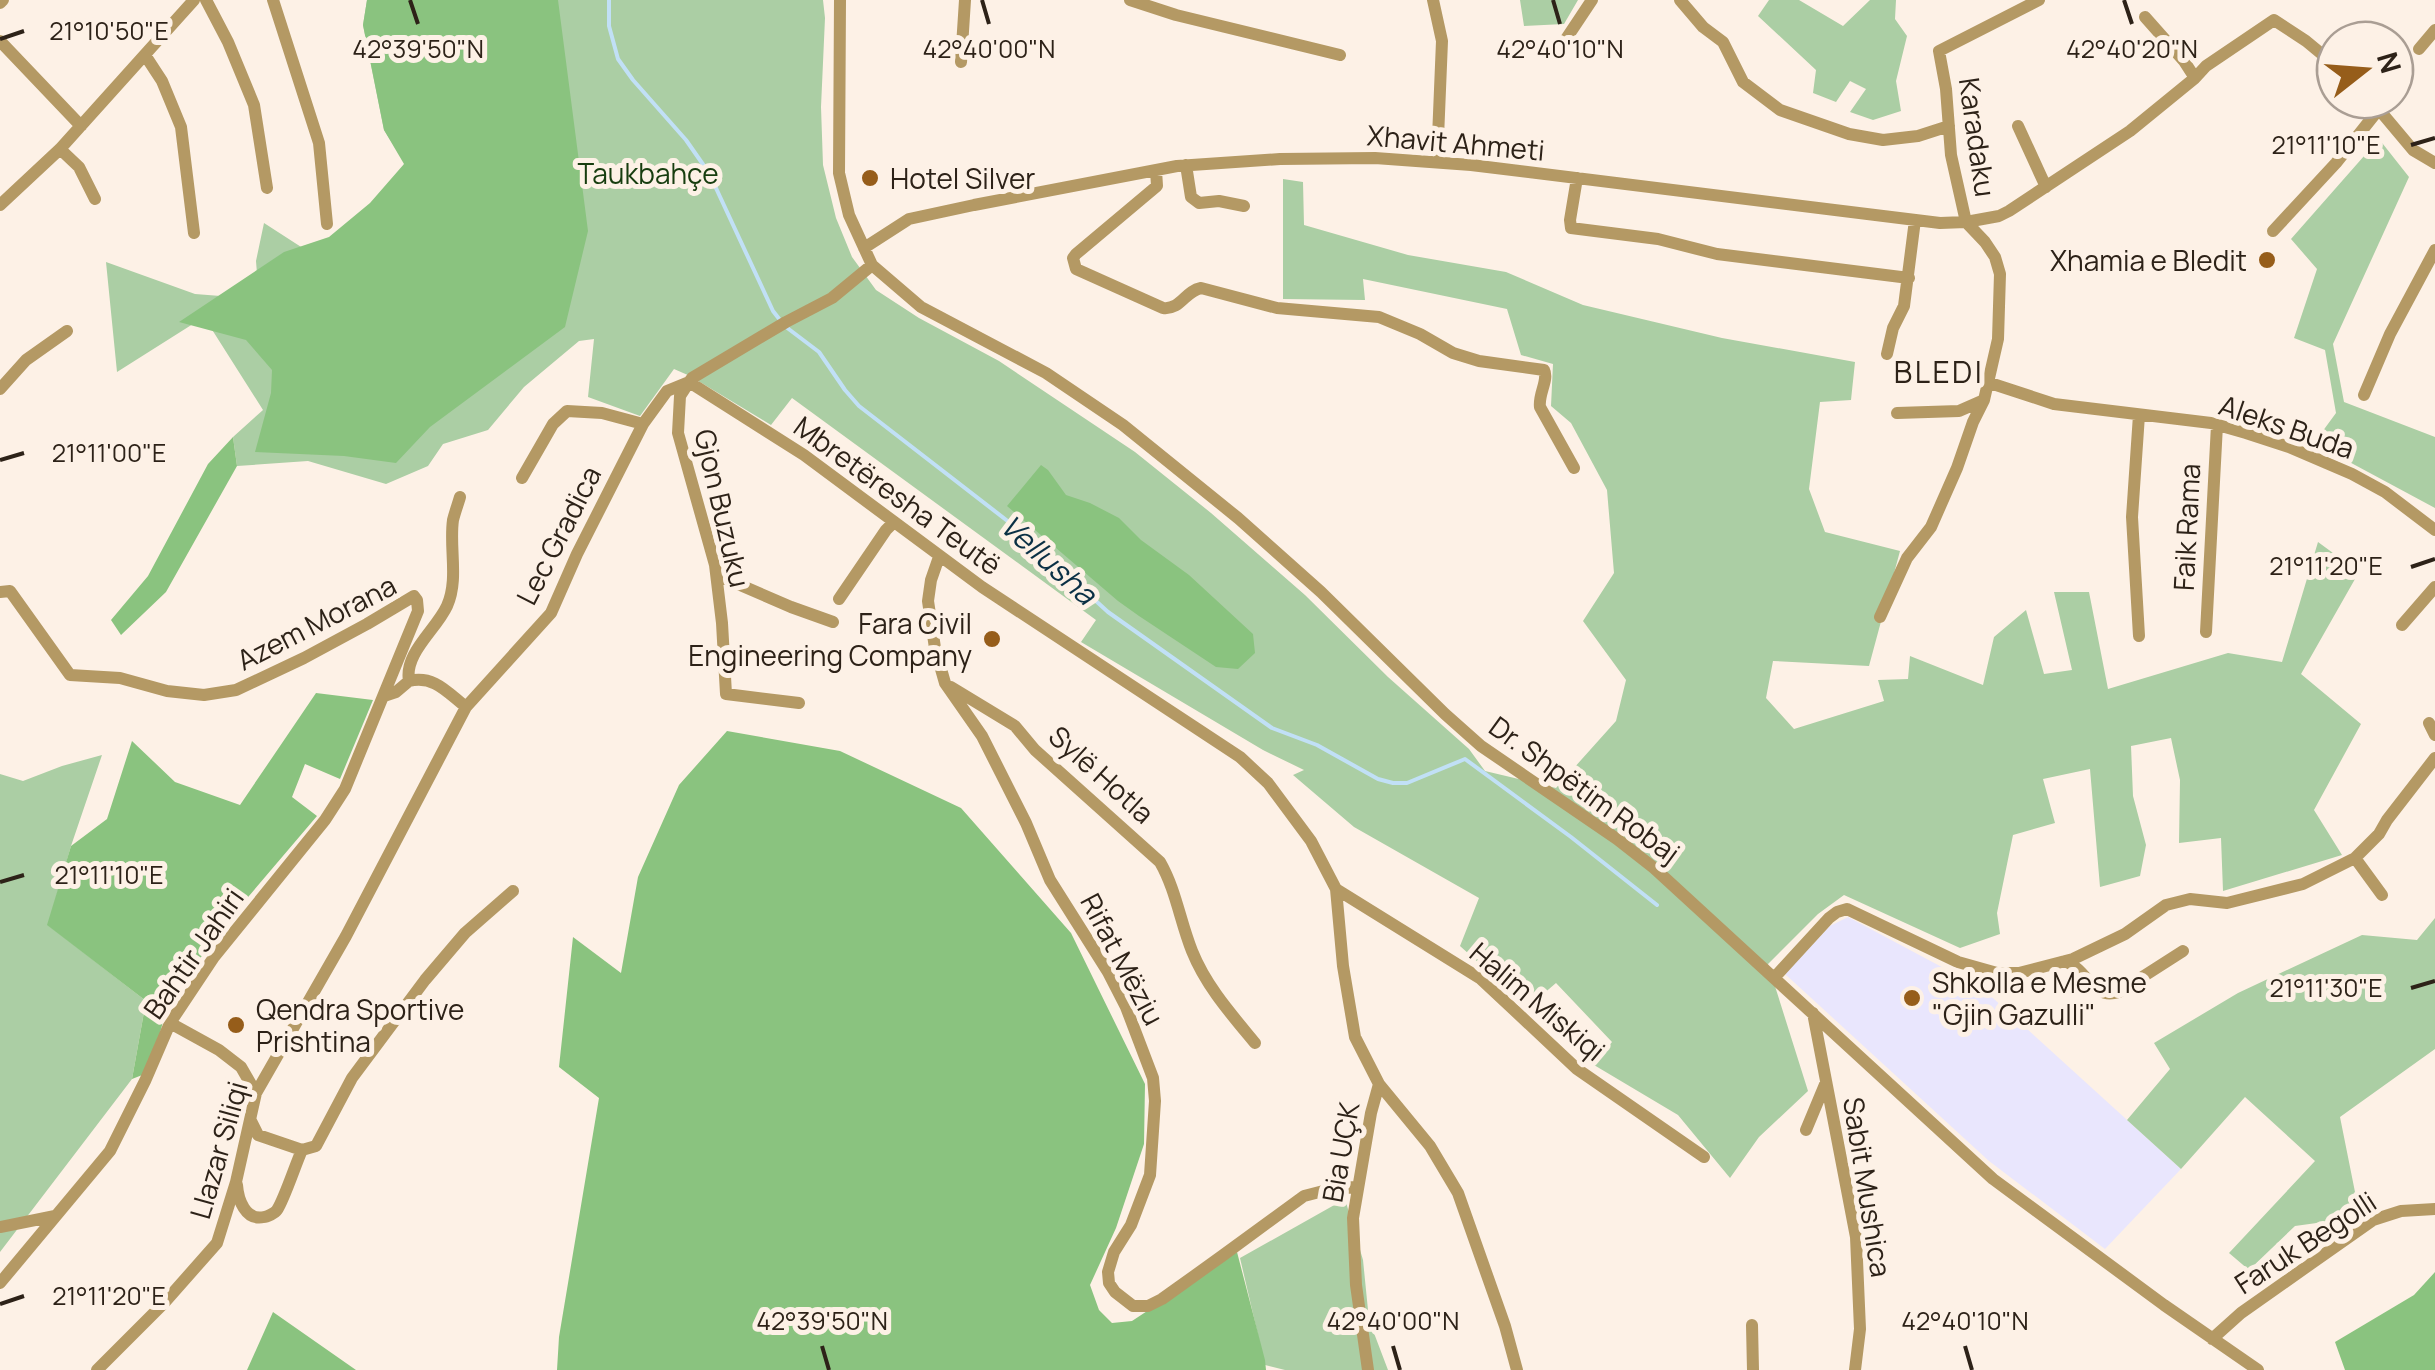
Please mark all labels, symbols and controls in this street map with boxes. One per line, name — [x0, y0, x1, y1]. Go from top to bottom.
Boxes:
text: 21°10'50"E — [49, 13, 169, 48]
north arrow — [2315, 20, 2415, 120]
text: 42°39'50"N — [352, 31, 484, 66]
text: 42°40'00"N — [923, 31, 1055, 66]
text: 42°40'10"N — [1496, 31, 1624, 66]
text: 42°40'20"N — [2066, 31, 2198, 66]
text: N — [2369, 47, 2411, 78]
street label: Karadaku — [1951, 75, 2005, 199]
street label: Xhavit Ahmeti — [1366, 115, 1546, 169]
text: 21°11'10"E — [2271, 127, 2381, 162]
park label: Taukbahçe — [577, 154, 719, 192]
place label: Hotel Silver — [890, 159, 1035, 197]
marker: Hotel Silver — [859, 167, 881, 189]
place label: Xhamia e Bledit — [2050, 241, 2247, 279]
marker: Xhamia e Bledit — [2256, 249, 2278, 271]
district label: BLEDI — [1894, 351, 1984, 392]
street label: Aleks Buda — [2214, 385, 2360, 467]
street label: Mbretëresha Teutë — [787, 407, 1009, 583]
street label: Gjon Buzuku — [686, 425, 760, 591]
text: 21°11'00"E — [52, 435, 166, 470]
street label: Lec Gradica — [507, 459, 609, 611]
street label: Faik Rama — [2164, 462, 2208, 592]
water label: Vellusha — [992, 505, 1107, 614]
text: 21°11'20"E — [2269, 548, 2383, 583]
street label: Azem Morana — [230, 566, 402, 678]
place label: Fara Civil Engineering Company — [688, 604, 972, 674]
marker: Fara Civil Engineering Company — [981, 628, 1003, 650]
street label: Dr. Shpëtim Robaj — [1482, 707, 1688, 871]
street label: Sylë Hotla — [1041, 717, 1163, 831]
text: 21°11'10"E — [54, 857, 164, 892]
street label: Bahtir Jahiri — [134, 880, 252, 1026]
street label: Rifat Mëziu — [1072, 887, 1174, 1031]
street label: Halim Miskiqi — [1462, 933, 1614, 1069]
place label: Shkolla e Mesme "Gjin Gazulli" — [1932, 963, 2147, 1033]
text: 21°11'30"E — [2269, 970, 2383, 1005]
marker: Shkolla e Mesme "Gjin Gazulli" — [1901, 987, 1923, 1009]
place label: Qendra Sportive Prishtina — [256, 990, 464, 1060]
marker: Qendra Sportive Prishtina — [225, 1014, 247, 1036]
street label: Llazar Siliqi — [180, 1077, 256, 1223]
street label: Sabit Mushica — [1835, 1094, 1901, 1280]
street label: Bia UÇK — [1313, 1099, 1368, 1205]
street label: Faruk Begolli — [2227, 1182, 2383, 1302]
text: 21°11'20"E — [52, 1278, 166, 1313]
text: 42°39'50"N — [756, 1303, 888, 1338]
text: 42°40'00"N — [1327, 1303, 1459, 1338]
text: 42°40'10"N — [1901, 1303, 2029, 1338]

